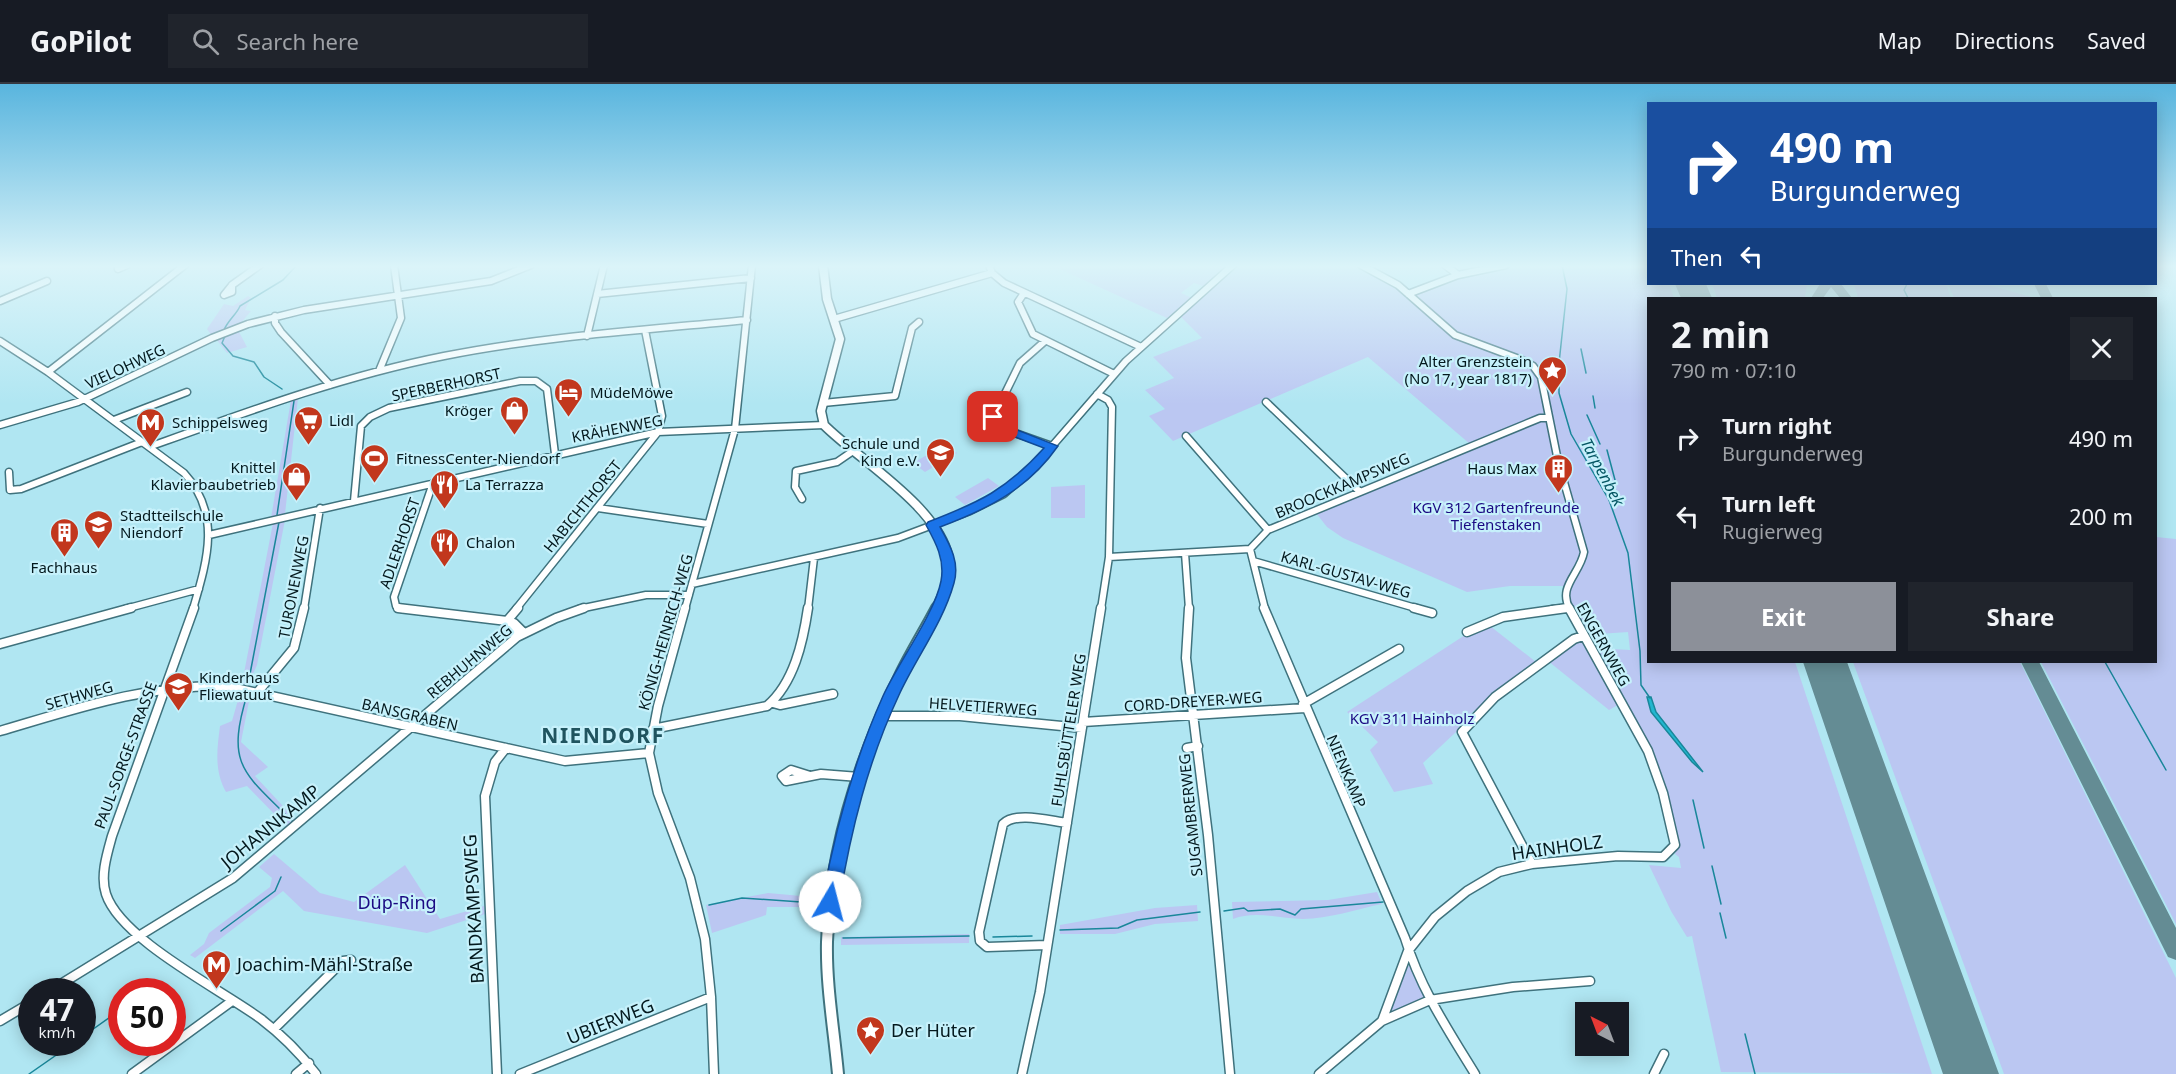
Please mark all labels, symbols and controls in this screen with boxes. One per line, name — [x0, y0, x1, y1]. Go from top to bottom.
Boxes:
search box — [168, 14, 588, 68]
text: GoPilot — [30, 22, 132, 60]
icon: search — [189, 25, 222, 58]
text: Search here — [237, 26, 359, 56]
text: Map — [1878, 27, 1922, 55]
text: Directions — [1955, 27, 2054, 55]
text: Saved — [2087, 27, 2146, 55]
text: 490 m — [1770, 118, 1894, 175]
icon: right — [1671, 126, 1749, 204]
text: Burgunderweg — [1770, 172, 1961, 209]
icon: left — [1735, 240, 1768, 273]
text: Then — [1671, 242, 1723, 272]
text: 2 min — [1671, 310, 1770, 359]
button: close — [2070, 317, 2133, 380]
street label: VIELOHWEG — [82, 339, 168, 393]
place label: Alter Grenzstein (No 17, year 1817) — [1405, 351, 1532, 388]
place icon: Alter Grenzstein (No 17, year 1817) — [1537, 354, 1569, 396]
text: 790 m · 07:10 — [1671, 357, 1796, 384]
street label: SPERBERHORST — [390, 363, 503, 405]
hotel icon: MüdeMöwe — [553, 376, 585, 418]
place label: MüdeMöwe — [590, 382, 673, 402]
pin — [967, 391, 1018, 442]
shop icon: Kröger — [498, 394, 530, 436]
place label: Kröger — [445, 400, 493, 420]
icon: arrive — [976, 400, 1009, 433]
supermarket icon: Lidl — [292, 404, 324, 446]
metro station icon: Schippelsweg — [135, 406, 167, 448]
street label: KRÄHENWEG — [570, 409, 664, 447]
place label: Lidl — [329, 410, 354, 430]
text: Turn right — [1722, 410, 1832, 440]
place label: Schippelsweg — [172, 412, 268, 432]
icon: right — [1671, 422, 1704, 455]
text: 490 m — [2069, 423, 2133, 453]
place label: Schule und Kind e.V. — [842, 433, 920, 470]
water label: Tarpenbek — [1576, 434, 1631, 511]
school or university icon: Schule und Kind e.V. — [925, 436, 957, 478]
text: Burgunderweg — [1722, 440, 1864, 467]
sports icon: FitnessCenter-Niendorf — [359, 442, 391, 484]
place label: FitnessCenter-Niendorf — [396, 448, 561, 468]
street label: BROOCKKAMPSWEG — [1272, 448, 1412, 522]
building icon: Haus Max — [1542, 452, 1574, 494]
street label: HABICHTHORST — [539, 455, 626, 556]
place label: Knittel Klavierbaubetrieb — [151, 457, 276, 494]
place label: Haus Max — [1467, 458, 1537, 478]
shop icon: Knittel Klavierbaubetrieb — [281, 460, 313, 502]
restaurant icon: La Terrazza — [428, 468, 460, 510]
place label: La Terrazza — [465, 474, 544, 494]
text: Turn left — [1722, 488, 1816, 518]
street label: ADLERHORST — [374, 494, 424, 591]
park label: KGV 312 Gartenfreunde Tiefenstaken — [1413, 497, 1579, 534]
icon: left — [1671, 500, 1704, 533]
text: 200 m — [2069, 501, 2133, 531]
place label: Stadtteilschule Niendorf — [120, 505, 224, 542]
school or university icon: Stadtteilschule Niendorf — [83, 508, 115, 550]
building icon: Fachhaus — [48, 516, 80, 558]
text: Rugierweg — [1722, 518, 1823, 545]
restaurant icon: Chalon — [429, 526, 461, 568]
place label: Chalon — [466, 532, 515, 552]
street label: TURONENWEG — [273, 534, 313, 640]
street label: KARL-GUSTAV-WEG — [1279, 546, 1413, 602]
street label: KÖNIG-HEINRICH-WEG — [633, 551, 697, 713]
place label: Fachhaus — [31, 557, 97, 577]
button: Exit — [1671, 582, 1896, 651]
button: Share — [1908, 582, 2133, 651]
street label: ENGERNWEG — [1573, 599, 1635, 689]
street label: REBHUHNWEG — [422, 620, 516, 702]
street label: FUHLSBÜTTELER WEG — [1046, 652, 1090, 808]
place label: Kinderhaus Fliewatuut — [199, 667, 279, 704]
school or university icon: Kinderhaus Fliewatuut — [162, 670, 194, 712]
street label: SETHWEG — [43, 676, 115, 714]
street label: PAUL-SORGE-STRASSE — [89, 679, 161, 831]
street label: CORD-DREYER-WEG — [1123, 686, 1263, 716]
street label: HELVETIERWEG — [928, 692, 1038, 720]
street label: BANSGRABEN — [360, 693, 460, 735]
park label: KGV 311 Hainholz — [1350, 708, 1474, 728]
district label: NIENDORF — [541, 721, 665, 749]
street label: NIENKAMP — [1323, 731, 1371, 811]
street label: SUGAMBRERWEG — [1174, 753, 1206, 877]
street label: JOHANNKAMP — [214, 779, 325, 875]
street label: HAINHOLZ — [1510, 829, 1604, 865]
street label: BANDKAMPSWEG — [457, 834, 489, 984]
position arrow — [798, 870, 862, 934]
park label: Düp-Ring — [357, 890, 437, 914]
metro station icon: Joachim-Mähl-Straße — [200, 948, 232, 990]
place label: Joachim-Mähl-Straße — [235, 952, 413, 976]
speed limit sign: 50 — [108, 978, 186, 1056]
text: 47 — [40, 989, 74, 1030]
street label: UBIERWEG — [563, 993, 657, 1049]
north arrow — [1575, 1002, 1629, 1056]
map controls — [1575, 1002, 1629, 1056]
place icon: Der Hüter — [854, 1014, 886, 1056]
place label: Der Hüter — [891, 1018, 976, 1042]
text: km/h — [39, 1022, 75, 1042]

